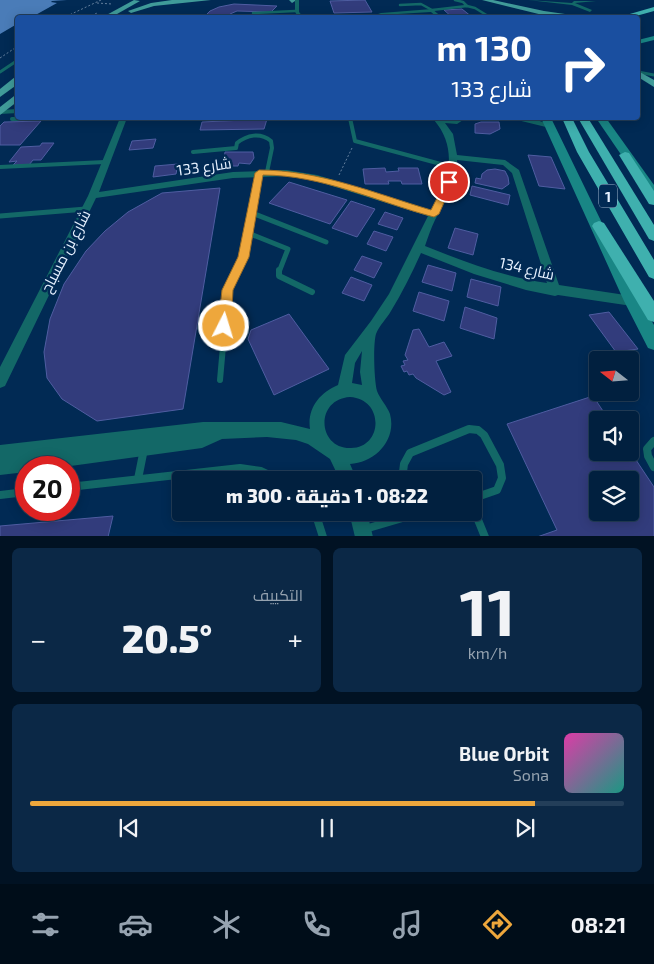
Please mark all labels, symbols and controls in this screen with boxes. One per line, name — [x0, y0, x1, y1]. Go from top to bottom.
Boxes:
text: 130 m — [437, 26, 532, 68]
icon: right — [550, 35, 615, 100]
text: شارع 133 — [451, 75, 532, 101]
street label: شارع 133 — [175, 153, 233, 182]
pin — [428, 161, 470, 203]
icon: arrive — [435, 168, 463, 196]
road number: 1 — [599, 185, 617, 208]
street label: شارع بن مسباح — [36, 207, 96, 297]
street label: شارع 134 — [497, 253, 556, 286]
position arrow — [197, 299, 249, 351]
north arrow — [589, 351, 639, 401]
map controls — [589, 351, 639, 521]
button: sound — [589, 411, 639, 461]
speed limit sign: 20 — [15, 456, 80, 521]
button: layers — [589, 471, 639, 521]
text: 08:22 · 1 دقيقة · 300 m — [226, 484, 428, 507]
text: 11 — [459, 571, 516, 649]
text: التكييف — [253, 585, 303, 604]
text: 20.5° — [122, 615, 212, 661]
text: − — [30, 622, 46, 656]
text: + — [288, 622, 303, 656]
text: km/h — [468, 643, 507, 662]
text: Blue Orbit — [459, 742, 549, 765]
text: Sona — [513, 765, 549, 784]
icon: previous — [115, 814, 143, 842]
icon: pause — [313, 814, 341, 842]
icon: next — [511, 814, 539, 842]
icon: filters — [28, 907, 63, 942]
icon: car — [118, 907, 153, 942]
icon: climate — [209, 907, 244, 942]
icon: phone — [299, 907, 334, 942]
icon: music — [390, 907, 425, 942]
icon: directions — [480, 907, 515, 942]
text: 08:21 — [571, 911, 626, 937]

